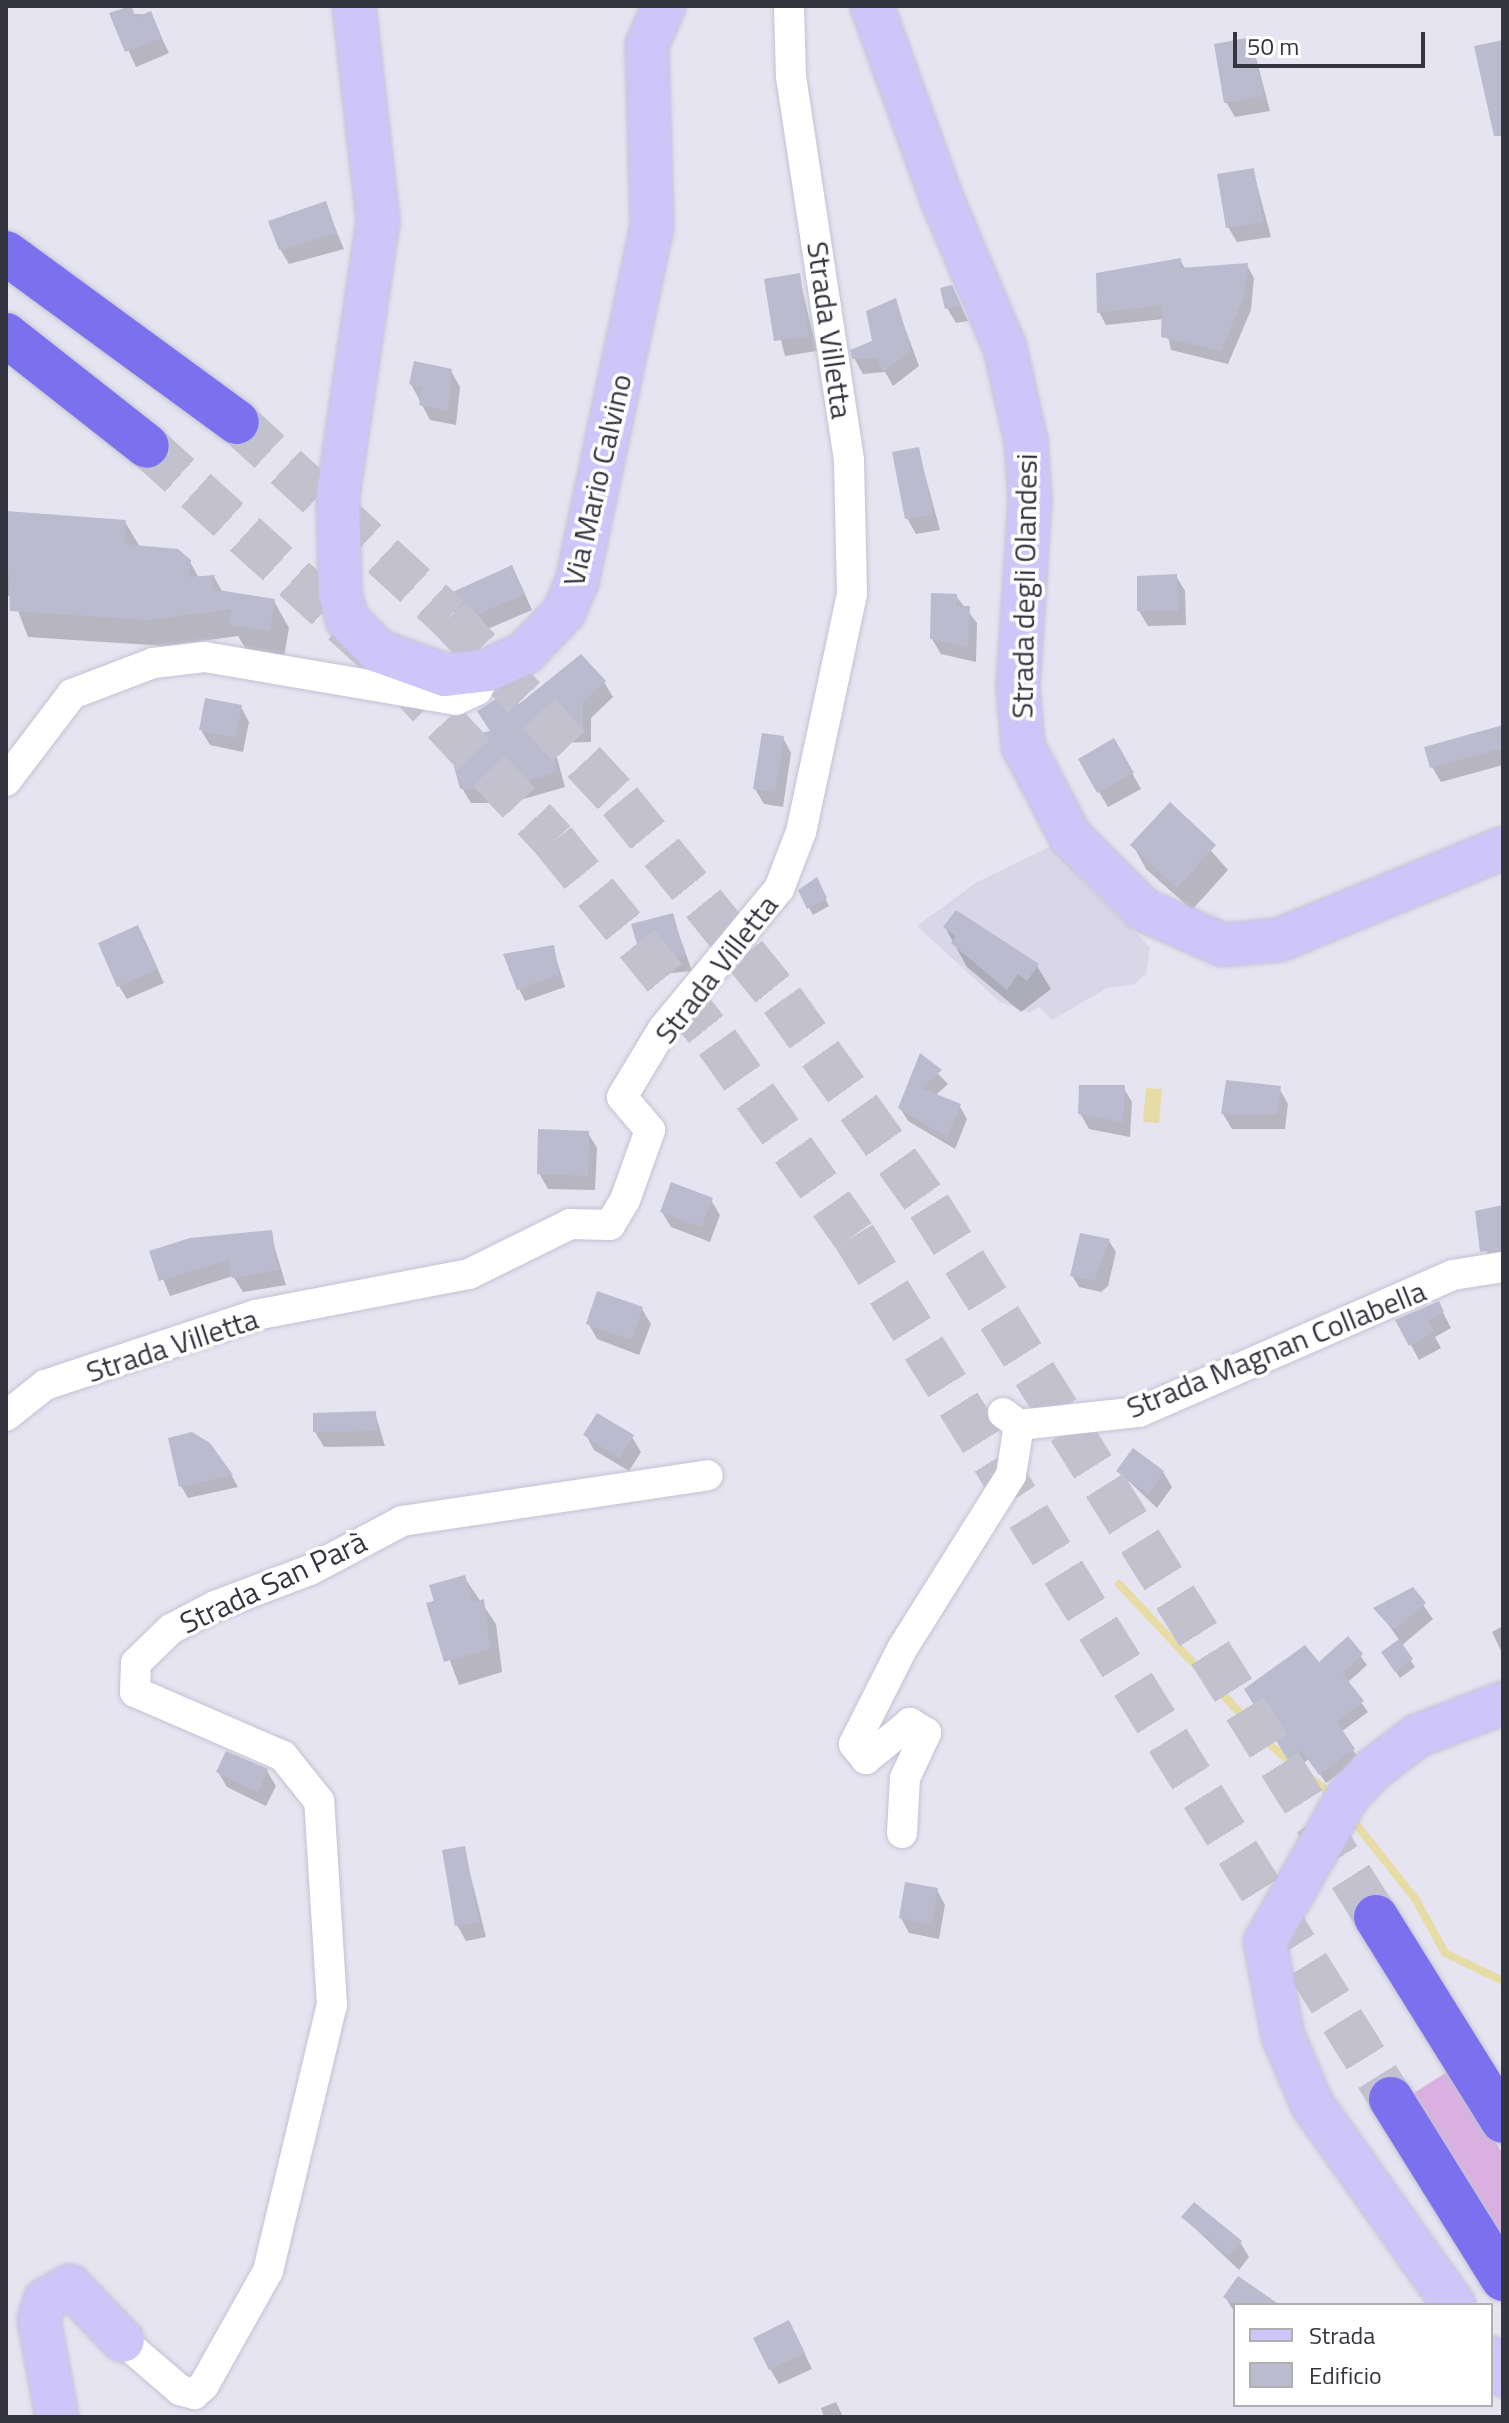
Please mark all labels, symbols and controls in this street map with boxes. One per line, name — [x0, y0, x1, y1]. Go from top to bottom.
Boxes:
scale bar — [1237, 16, 1429, 66]
text: 50 m — [1247, 28, 1299, 64]
street label: Strada Villetta — [800, 239, 860, 421]
street label: Via Mario Calvino — [555, 370, 639, 590]
street label: Strada degli Olandesi — [1004, 453, 1044, 719]
street label: Strada Villetta — [647, 888, 785, 1050]
street label: Strada Magnan Collabella — [1121, 1272, 1431, 1426]
street label: Strada Villetta — [82, 1300, 262, 1390]
street label: Strada San Parà — [174, 1523, 372, 1641]
legend — [1233, 2303, 1493, 2407]
text: Strada — [1309, 2317, 1375, 2353]
text: Edificio — [1309, 2357, 1382, 2393]

